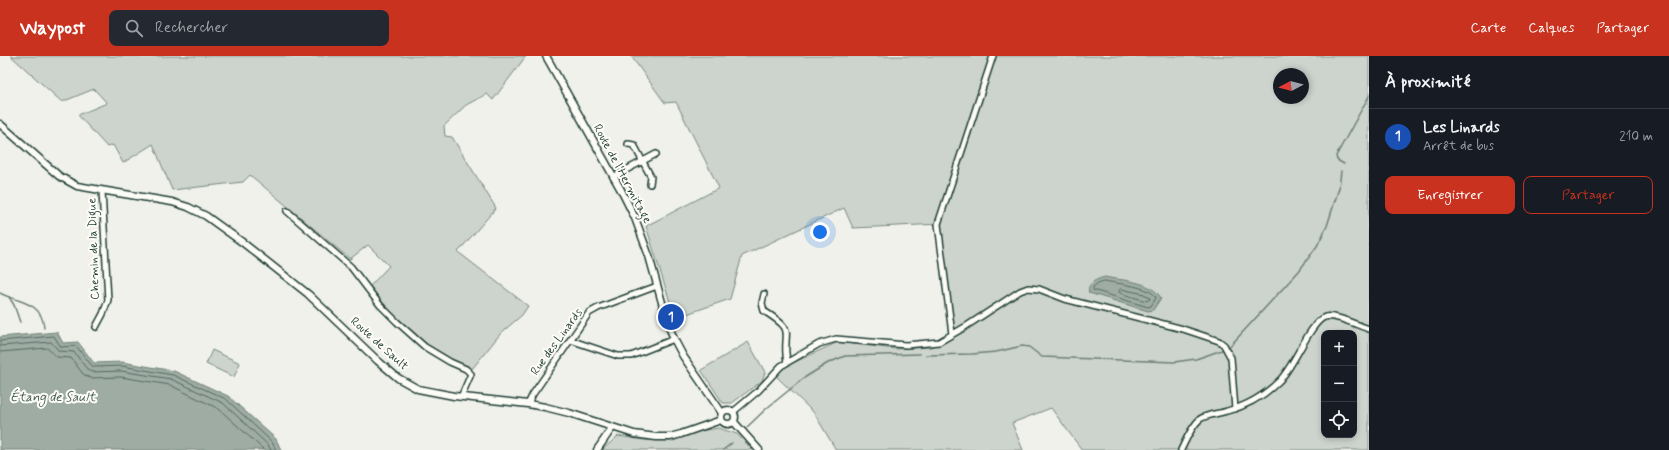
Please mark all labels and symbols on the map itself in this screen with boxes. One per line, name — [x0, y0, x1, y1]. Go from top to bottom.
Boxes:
north arrow — [1273, 68, 1309, 104]
street label: Route de l'Hermitage — [588, 122, 655, 227]
street label: Chemin de la Digue — [84, 198, 105, 300]
your location — [810, 222, 830, 242]
pin: 1 — [658, 302, 684, 332]
street label: Rue des Linards — [527, 305, 587, 379]
street label: Route de Sault — [347, 314, 412, 374]
water label: Étang de Sault — [10, 388, 97, 407]

